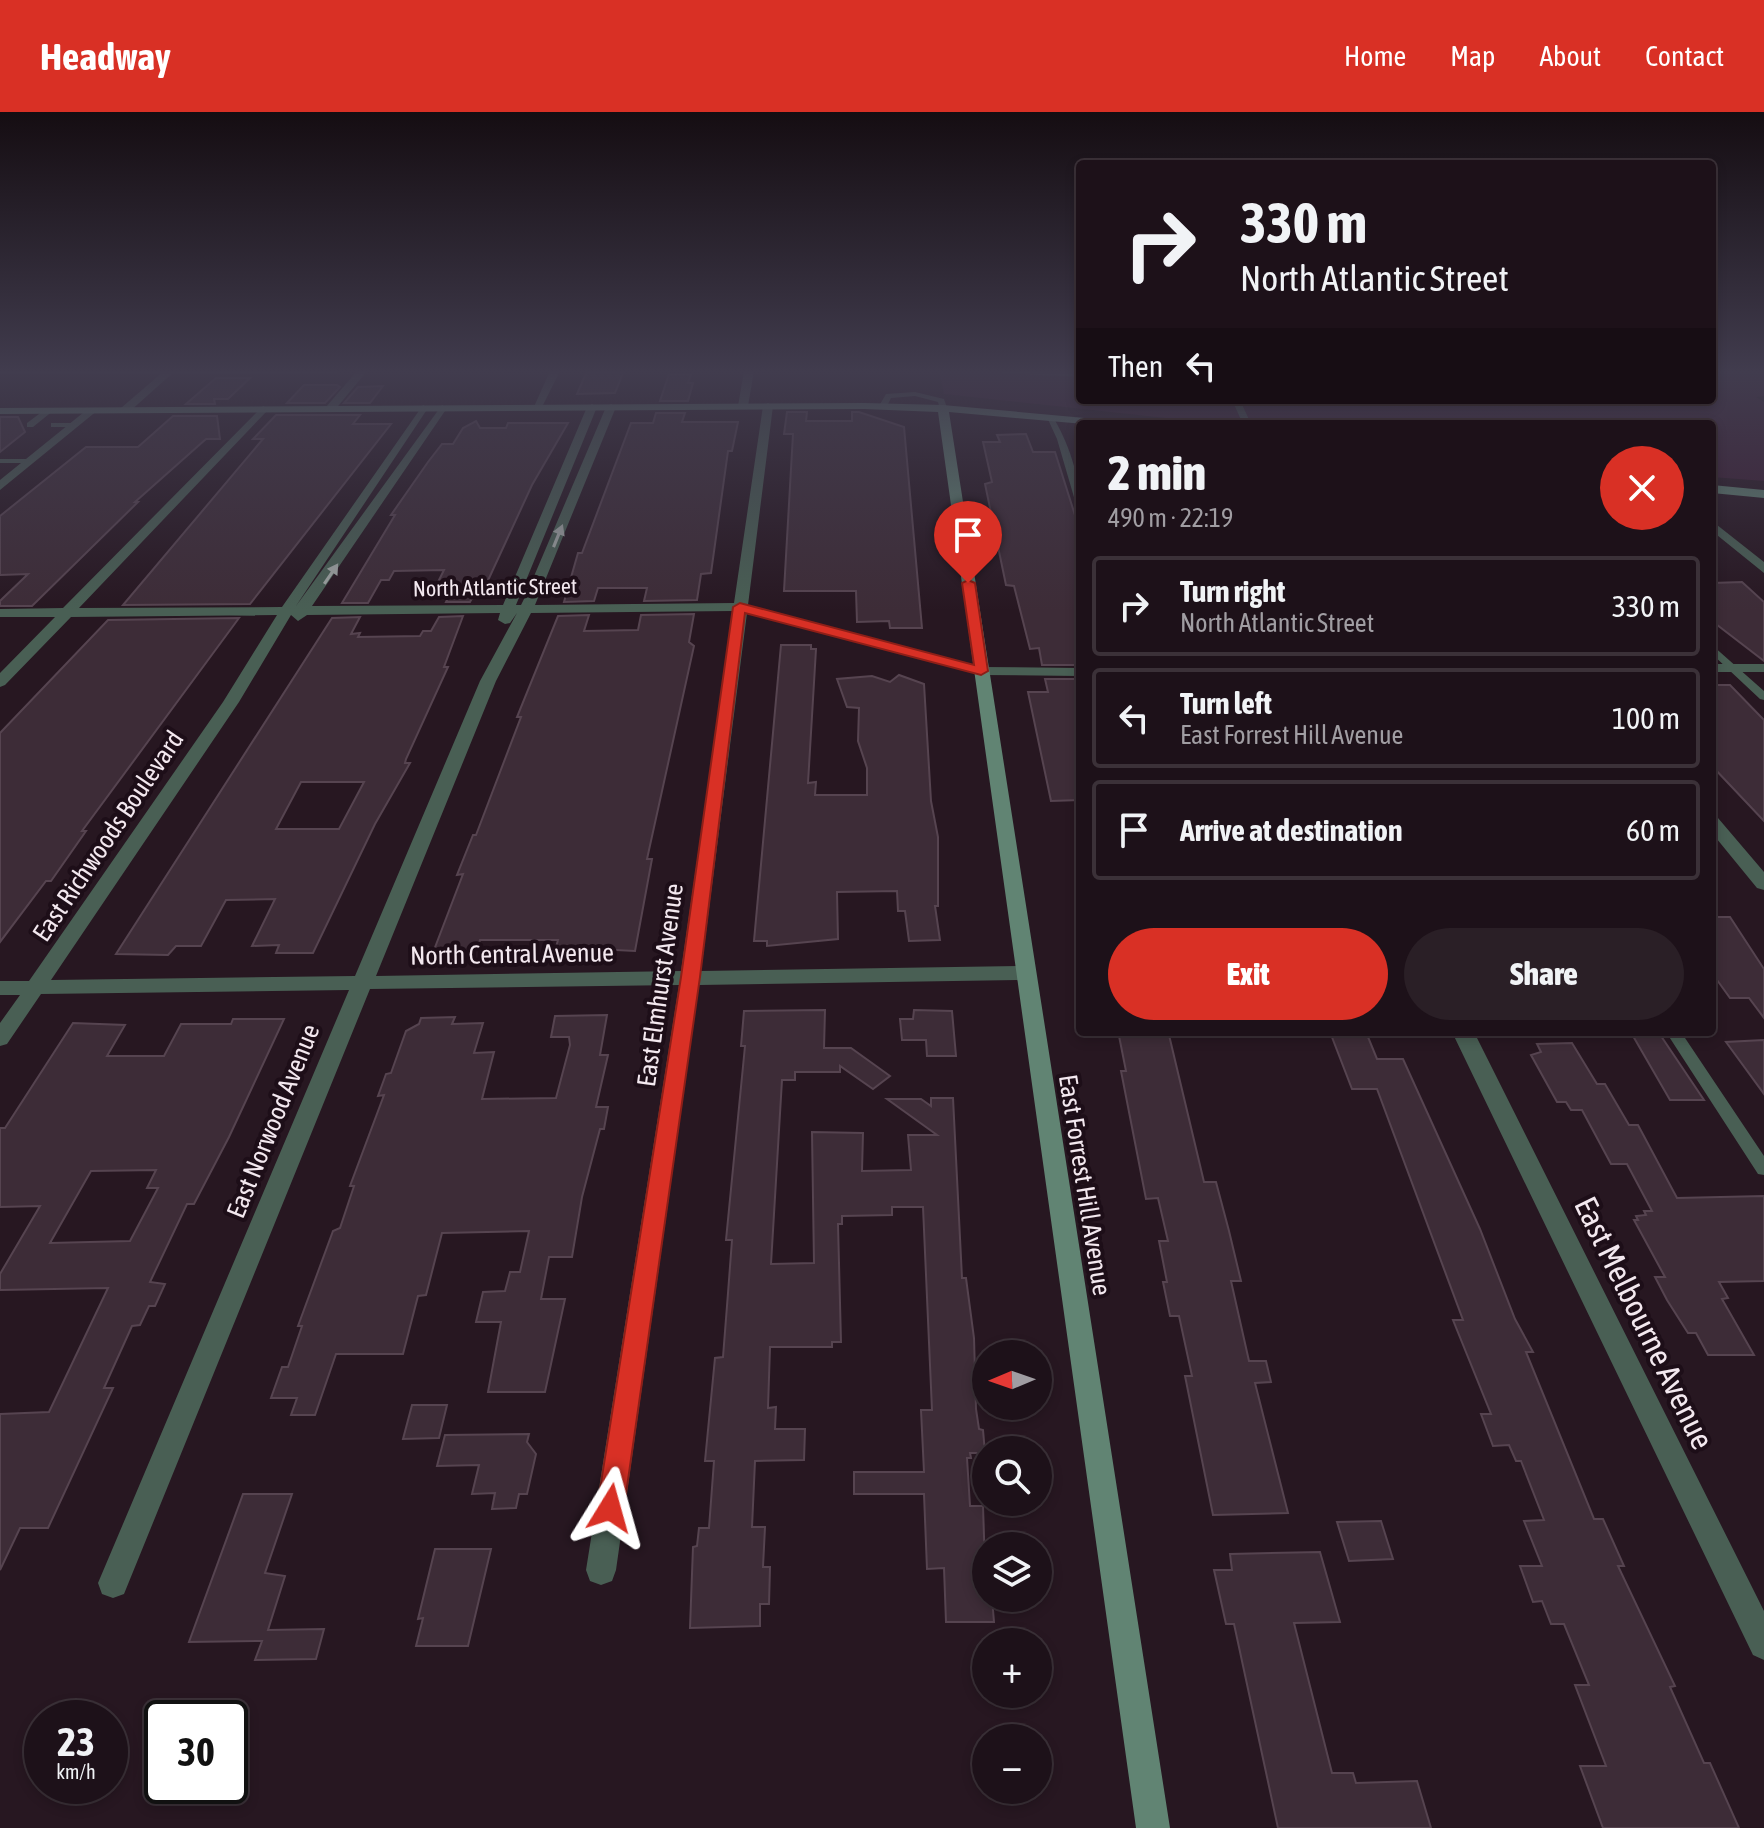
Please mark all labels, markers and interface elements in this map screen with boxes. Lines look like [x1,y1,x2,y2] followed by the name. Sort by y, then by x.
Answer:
[40,35,171,78] text: Headway
[1344,40,1406,72] text: Home
[1450,40,1495,72] text: Map
[1539,40,1601,72] text: About
[1645,40,1724,72] text: Contact
[1240,191,1367,255] text: 330 m
[1108,192,1212,296] icon: right
[1240,257,1509,299] text: North Atlantic Street
[1179,344,1223,388] icon: left
[1108,349,1163,383] text: Then
[1108,445,1206,500] text: 2 min
[1600,446,1684,530] button: close
[934,501,1002,583] pin
[1108,503,1233,533] text: 490 m · 22:19
[946,513,990,557] icon: arrive
[552,523,565,547] one-way arrow
[323,563,337,585] one-way arrow
[413,573,577,601] street label: North Atlantic Street
[1180,574,1286,608] text: Turn right
[1112,584,1156,628] icon: right
[1612,589,1680,623] text: 330 m
[1180,608,1374,638] text: North Atlantic Street
[1180,686,1272,720] text: Turn left
[1112,696,1156,740] icon: left
[1612,701,1680,735] text: 100 m
[1180,720,1403,750] text: East Forrest Hill Avenue
[26,725,190,947] street label: East Richwoods Boulevard
[1112,808,1156,852] icon: arrive
[1180,813,1402,847] text: Arrive at destination
[1626,813,1680,847] text: 60 m
[631,881,689,1089] street label: East Elmhurst Avenue
[1108,928,1388,1020] button: Exit
[1404,928,1684,1020] button: Share
[410,937,614,971] street label: North Central Avenue
[220,1020,326,1222] street label: East Norwood Avenue
[1053,1072,1117,1298] street label: East Forrest Hill Avenue
[1567,1191,1722,1455] street label: East Melbourne Avenue
[972,1340,1052,1420] north arrow
[972,1340,1052,1804] map controls
[972,1436,1052,1516] button: search
[568,1466,652,1550] position arrow
[972,1532,1052,1612] button: layers
[972,1628,1052,1708] button: +
[144,1700,248,1804] speed limit sign: 30
[57,1719,95,1764] text: 23
[972,1724,1052,1804] button: −
[56,1760,96,1783] text: km/h

